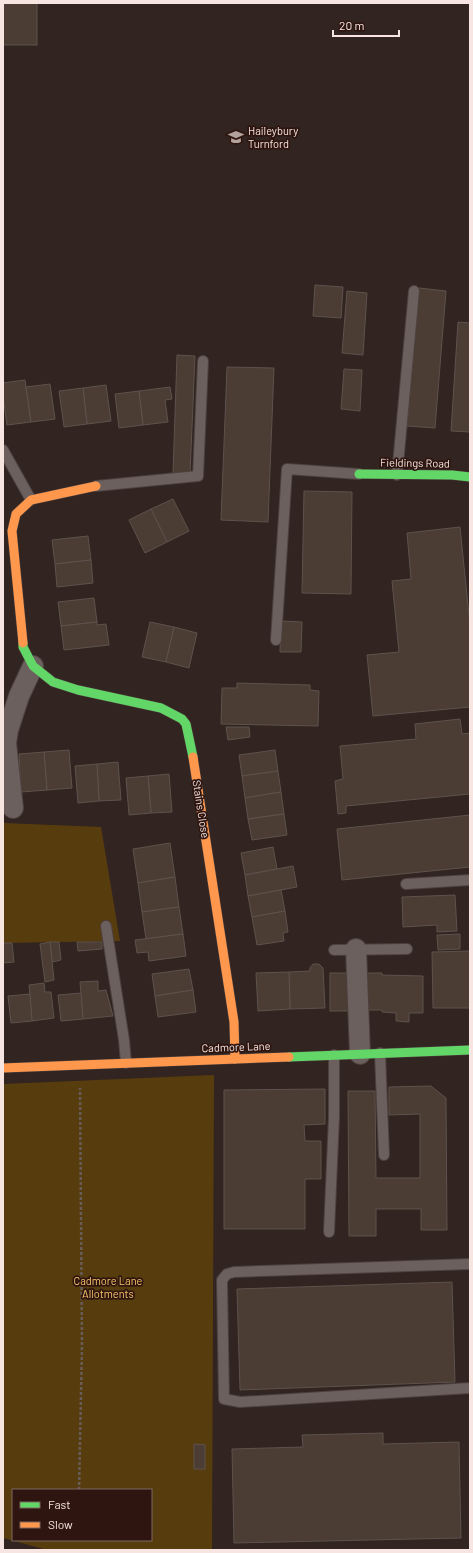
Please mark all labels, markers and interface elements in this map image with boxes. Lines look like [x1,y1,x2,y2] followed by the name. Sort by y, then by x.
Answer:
[333,12,399,38] scale bar
[339,18,365,32] text: 20 m
[248,124,298,150] place label: Haileybury Turnford
[227,128,245,146] school or university icon: Haileybury Turnford
[380,455,450,470] street label: Fieldings Road
[190,779,213,839] street label: Stains Close
[201,1039,271,1054] street label: Cadmore Lane
[74,1274,143,1300] park label: Cadmore Lane Allotments
[12,1489,152,1541] legend
[48,1497,71,1511] text: Fast
[48,1517,73,1531] text: Slow

